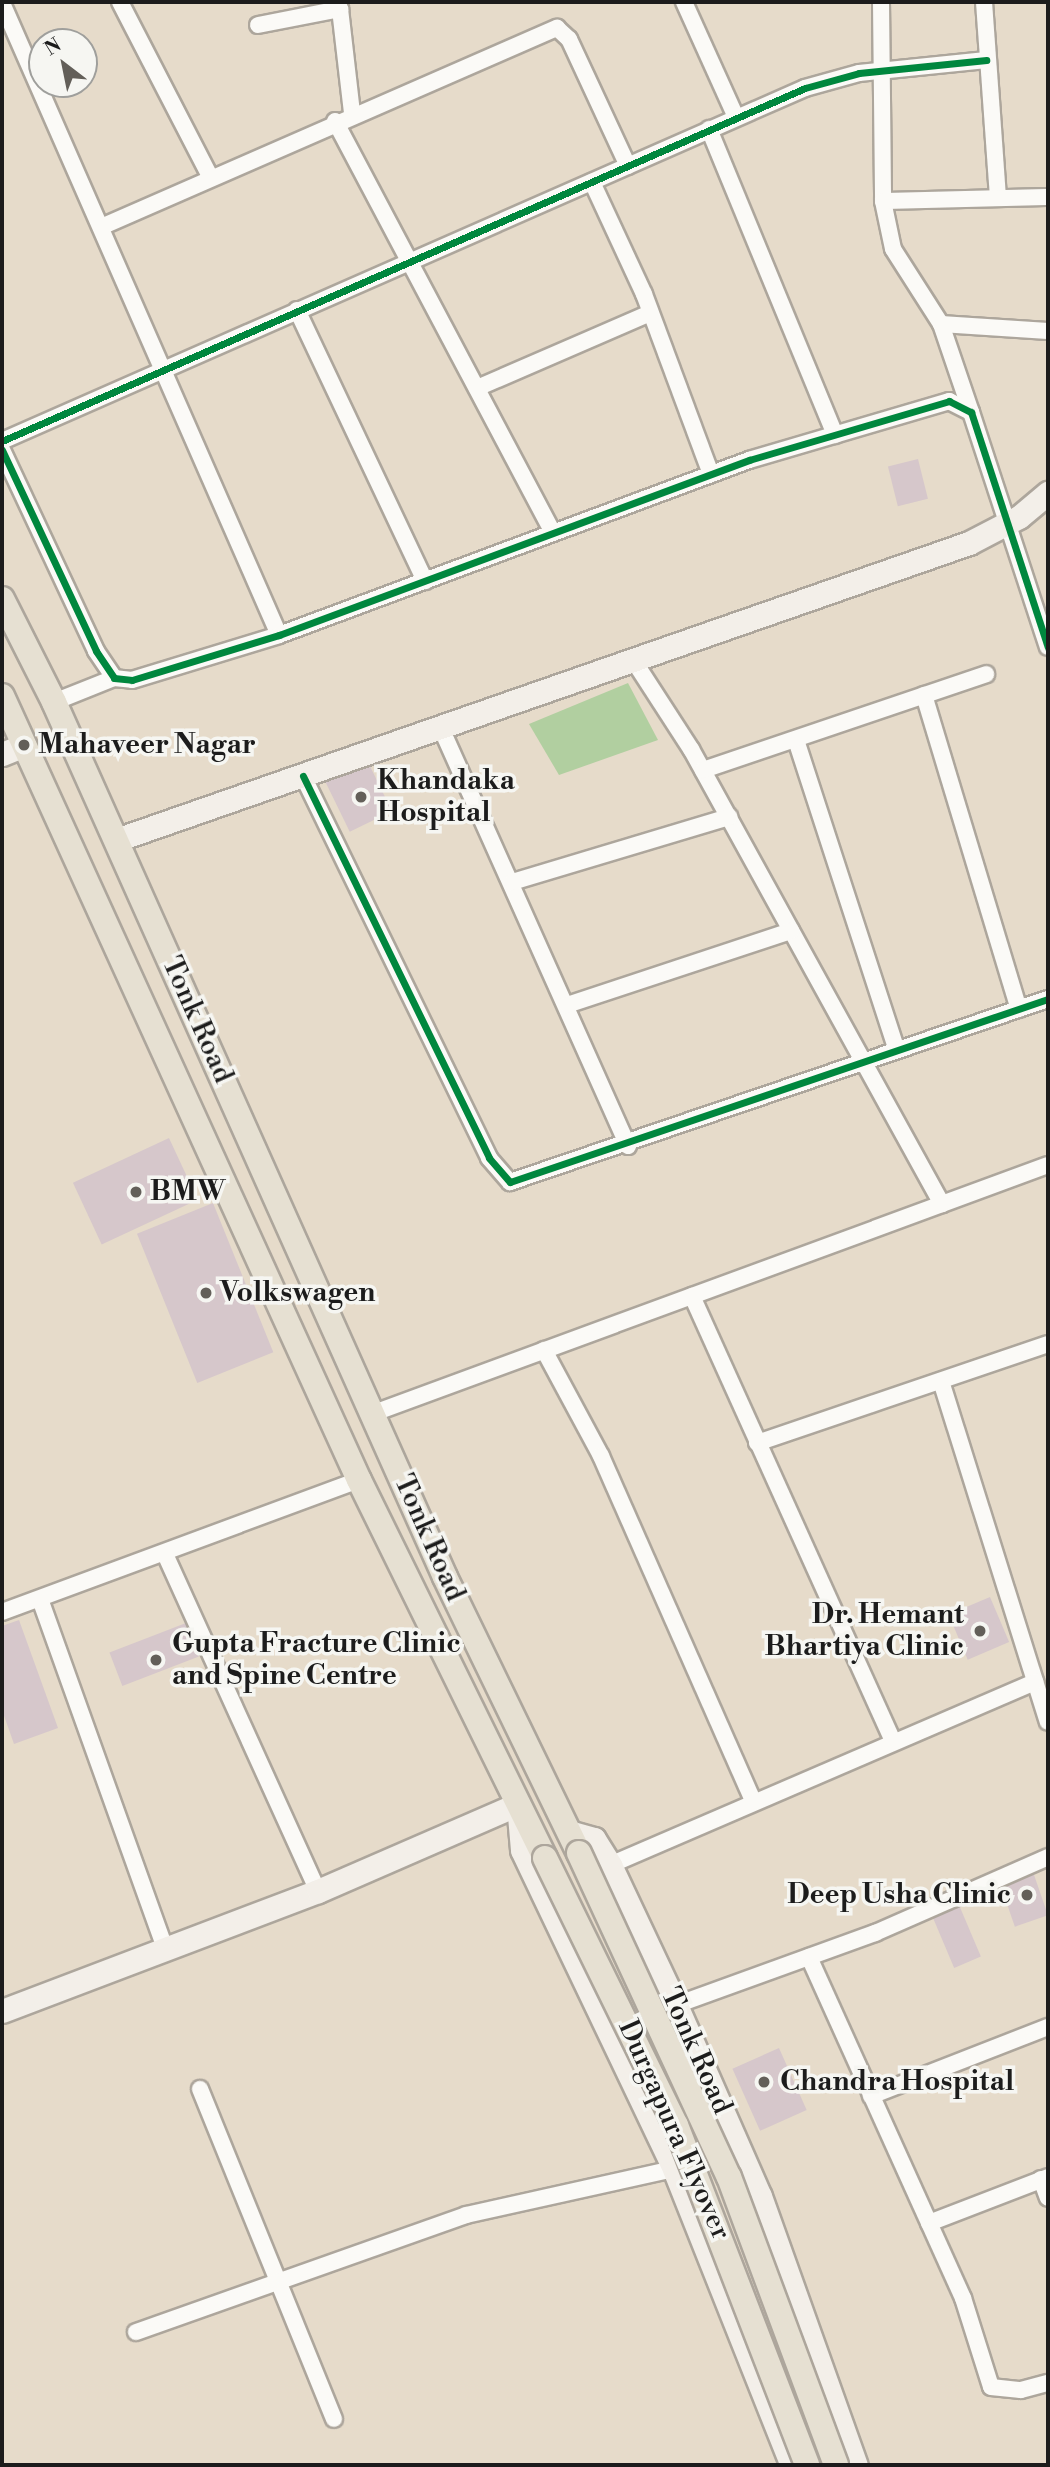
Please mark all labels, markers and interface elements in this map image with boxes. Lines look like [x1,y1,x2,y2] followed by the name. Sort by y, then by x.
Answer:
[28,28,98,98] north arrow
[40,33,66,61] text: N
[38,728,256,762] place label: Mahaveer Nagar
[16,737,32,753] marker: Mahaveer Nagar
[377,764,515,830] place label: Khandaka Hospital
[351,787,371,807] marker: Khandaka Hospital
[154,952,240,1088] street label: Tonk Road
[150,1175,226,1209] place label: BMW
[128,1184,144,1200] marker: BMW
[220,1276,375,1310] place label: Volkswagen
[198,1285,214,1301] marker: Volkswagen
[386,1470,472,1606] street label: Tonk Road
[765,1598,964,1664] place label: Dr. Hemant Bhartiya Clinic
[970,1621,990,1641] marker: Dr. Hemant Bhartiya Clinic
[172,1627,461,1693] place label: Gupta Fracture Clinic and Spine Centre
[146,1650,166,1670] marker: Gupta Fracture Clinic and Spine Centre
[787,1878,1011,1912] place label: Deep Usha Clinic
[1017,1885,1037,1905] marker: Deep Usha Clinic
[653,1983,739,2119] street label: Tonk Road
[610,2015,738,2245] street label: Durgapura Flyover
[780,2065,1014,2099] place label: Chandra Hospital
[754,2072,774,2092] marker: Chandra Hospital

